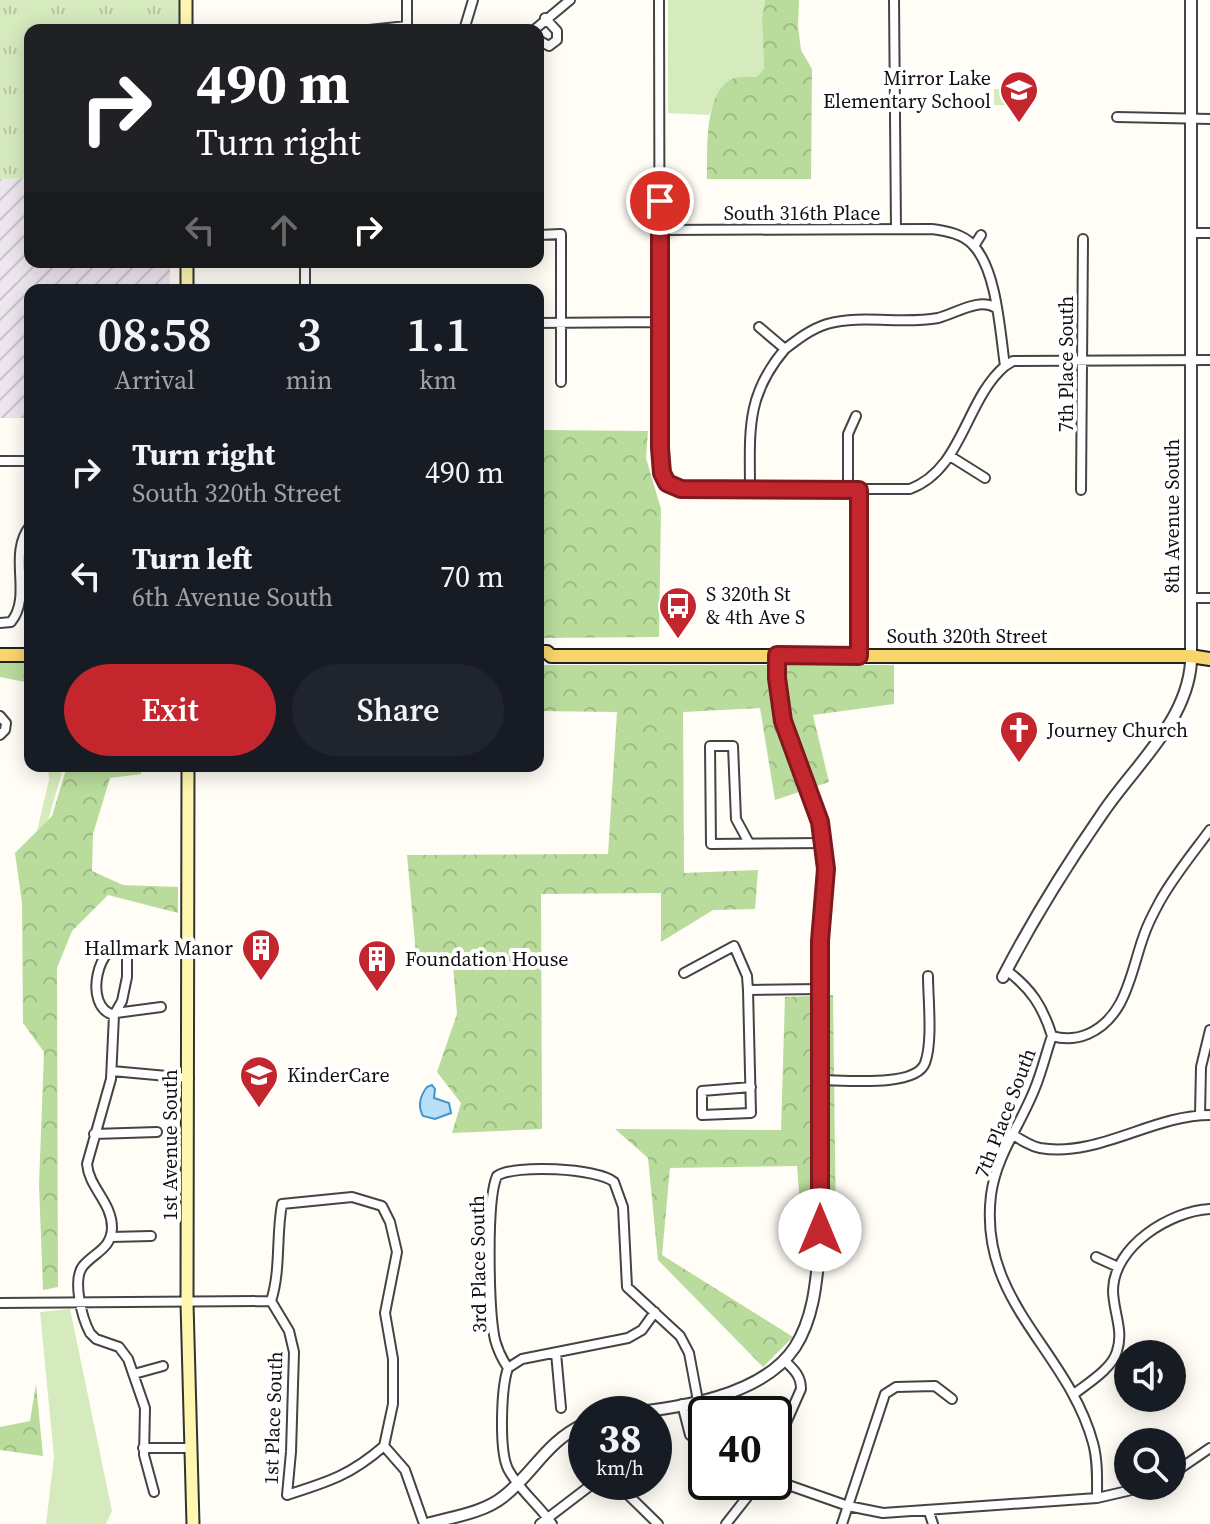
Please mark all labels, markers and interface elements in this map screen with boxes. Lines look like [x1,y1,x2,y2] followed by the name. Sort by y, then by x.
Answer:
[196,45,350,122] text: 490 m
[64,56,168,160] icon: right
[823,64,991,115] place label: Mirror Lake Elementary School
[998,69,1040,124] school or university icon: Mirror Lake Elementary School
[196,118,361,167] text: Turn right
[626,167,694,235] pin
[638,179,682,223] icon: arrive
[724,199,880,227] street label: South 316th Place
[178,208,222,252] icon: left
[262,208,306,252] icon: ahead
[346,208,390,252] icon: right
[1052,296,1080,432] street label: 7th Place South
[98,301,212,367] text: 08:58
[296,301,321,367] text: 3
[406,301,470,367] text: 1.1
[115,362,195,398] text: Arrival
[285,362,332,398] text: min
[419,362,457,398] text: km
[132,434,275,475] text: Turn right
[1158,439,1186,593] street label: 8th Avenue South
[64,450,108,494] icon: right
[425,452,504,493] text: 490 m
[132,475,341,511] text: South 320th Street
[132,538,252,579] text: Turn left
[64,554,108,598] icon: left
[440,556,504,597] text: 70 m
[132,579,333,615] text: 6th Avenue South
[706,580,805,631] place label: S 320th St & 4th Ave S
[657,585,699,640] bus stop icon: S 320th St & 4th Ave S
[887,622,1048,650] street label: South 320th Street
[64,664,276,756] button: Exit
[292,664,504,756] button: Share
[998,709,1040,764] church icon: Journey Church
[1046,716,1188,744] place label: Journey Church
[240,927,282,982] building icon: Hallmark Manor
[84,934,234,962] place label: Hallmark Manor
[356,938,398,993] building icon: Foundation House
[405,945,569,973] place label: Foundation House
[967,1044,1043,1182] street label: 7th Place South
[238,1054,280,1109] school or university icon: KinderCare
[287,1061,390,1089] place label: KinderCare
[156,1069,184,1221] street label: 1st Avenue South
[778,1188,862,1272] position arrow
[463,1195,493,1333] street label: 3rd Place South
[1114,1340,1186,1500] map controls
[1114,1340,1186,1412] button: sound
[257,1351,289,1485] street label: 1st Place South
[688,1396,792,1500] speed limit sign: 40
[598,1411,642,1465] text: 38
[1114,1428,1186,1500] button: search
[596,1454,644,1482] text: km/h

